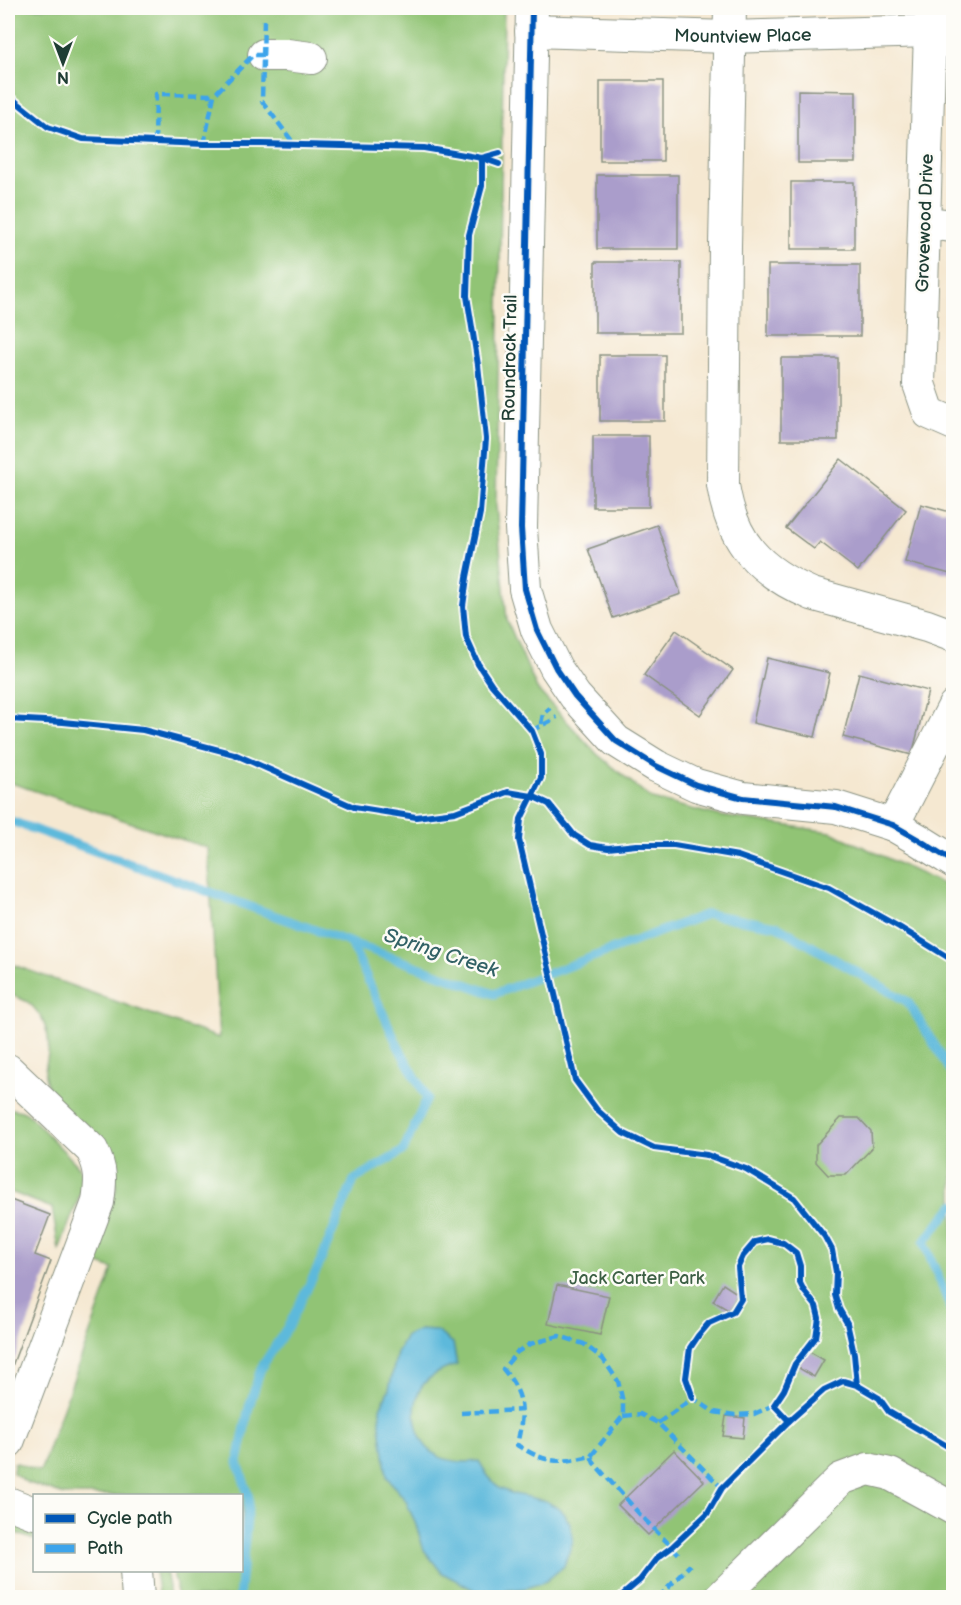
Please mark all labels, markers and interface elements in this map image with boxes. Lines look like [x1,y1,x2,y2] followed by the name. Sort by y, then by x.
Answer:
[674,24,812,48] street label: Mountview Place
[33,33,93,93] north arrow
[57,67,69,86] text: N
[912,153,938,293] street label: Grovewood Drive
[498,294,522,422] street label: Roundrock Trail
[381,923,502,983] water label: Spring Creek
[569,1268,705,1289] park label: Jack Carter Park
[33,1494,243,1572] legend
[87,1508,173,1529] text: Cycle path
[87,1538,123,1559] text: Path

